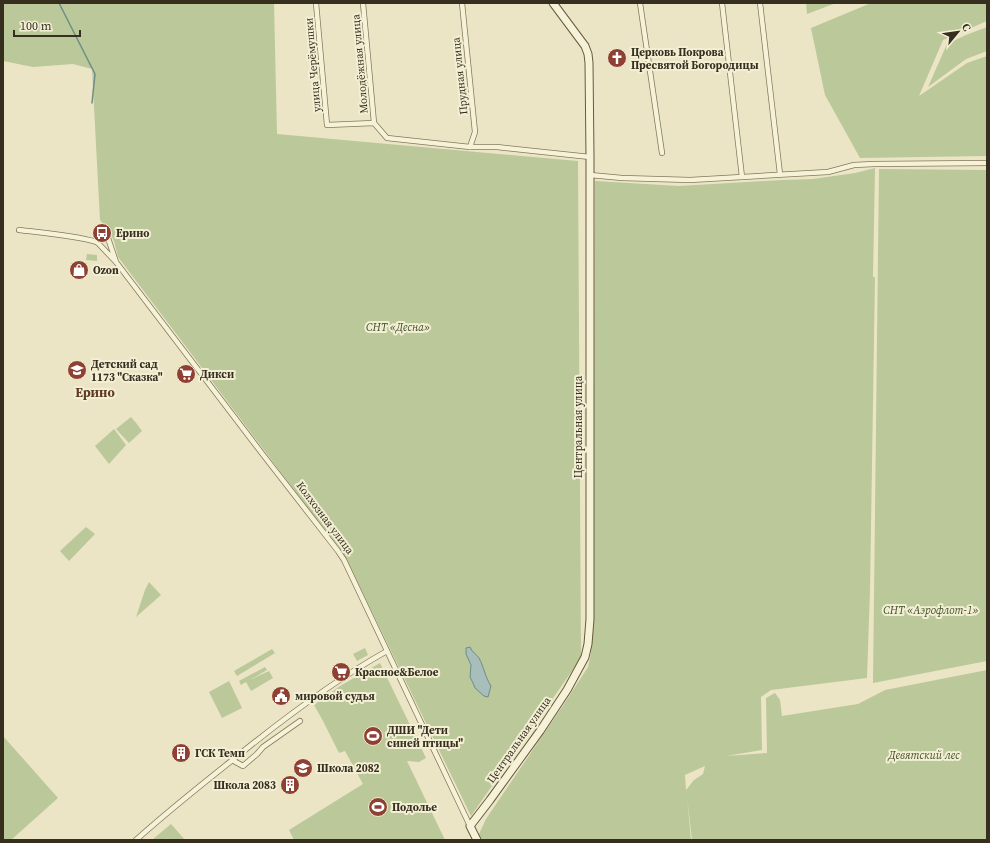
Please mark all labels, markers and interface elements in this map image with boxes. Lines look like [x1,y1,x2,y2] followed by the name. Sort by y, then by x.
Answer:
[14,12,80,38] scale bar
[938,12,978,52] north arrow
[348,13,372,114] street label: Молодёжная улица
[301,17,325,113] street label: улица Черёмушки
[20,18,52,34] text: 100 m
[958,21,975,34] text: С
[448,36,472,115] street label: Прудная улица
[631,45,759,73] place label: Церковь Покрова Пресвятой Богородицы
[606,47,628,69] church icon: Церковь Покрова Пресвятой Богородицы
[91,222,113,244] bus stop icon: Ерино
[116,226,150,241] place label: Ерино
[68,259,90,281] shop icon: Ozon
[93,263,119,278] place label: Ozon
[366,320,430,335] park label: СНТ «Десна»
[91,357,163,385] place label: Детский сад 1173 "Сказка"
[66,359,88,381] school or university icon: Детский сад 1173 "Сказка"
[175,363,197,385] supermarket icon: Дикси
[200,367,234,382] place label: Дикси
[571,375,586,478] street label: Центральная улица
[75,384,115,401] district label: Ерино
[293,479,357,558] street label: Колхозная улица
[883,603,979,618] park label: СНТ «Аэрофлот-1»
[330,661,352,683] supermarket icon: Красное&Белое
[355,665,439,680] place label: Красное&Белое
[270,685,292,707] public building icon: мировой судья
[295,689,375,704] place label: мировой судья
[483,693,555,786] street label: Центральная улица
[387,723,463,751] place label: ДШИ "Дети синей птицы"
[362,725,384,747] sports icon: ДШИ "Дети синей птицы"
[170,742,192,764] building icon: ГСК Темп
[195,746,245,761] place label: ГСК Темп
[887,748,960,763] park label: Девятский лес
[292,757,314,779] school or university icon: Школа 2082
[317,761,380,776] place label: Школа 2082
[279,774,301,796] building icon: Школа 2083
[213,778,276,793] place label: Школа 2083
[367,796,389,818] sports icon: Подолье
[392,800,437,815] place label: Подолье

